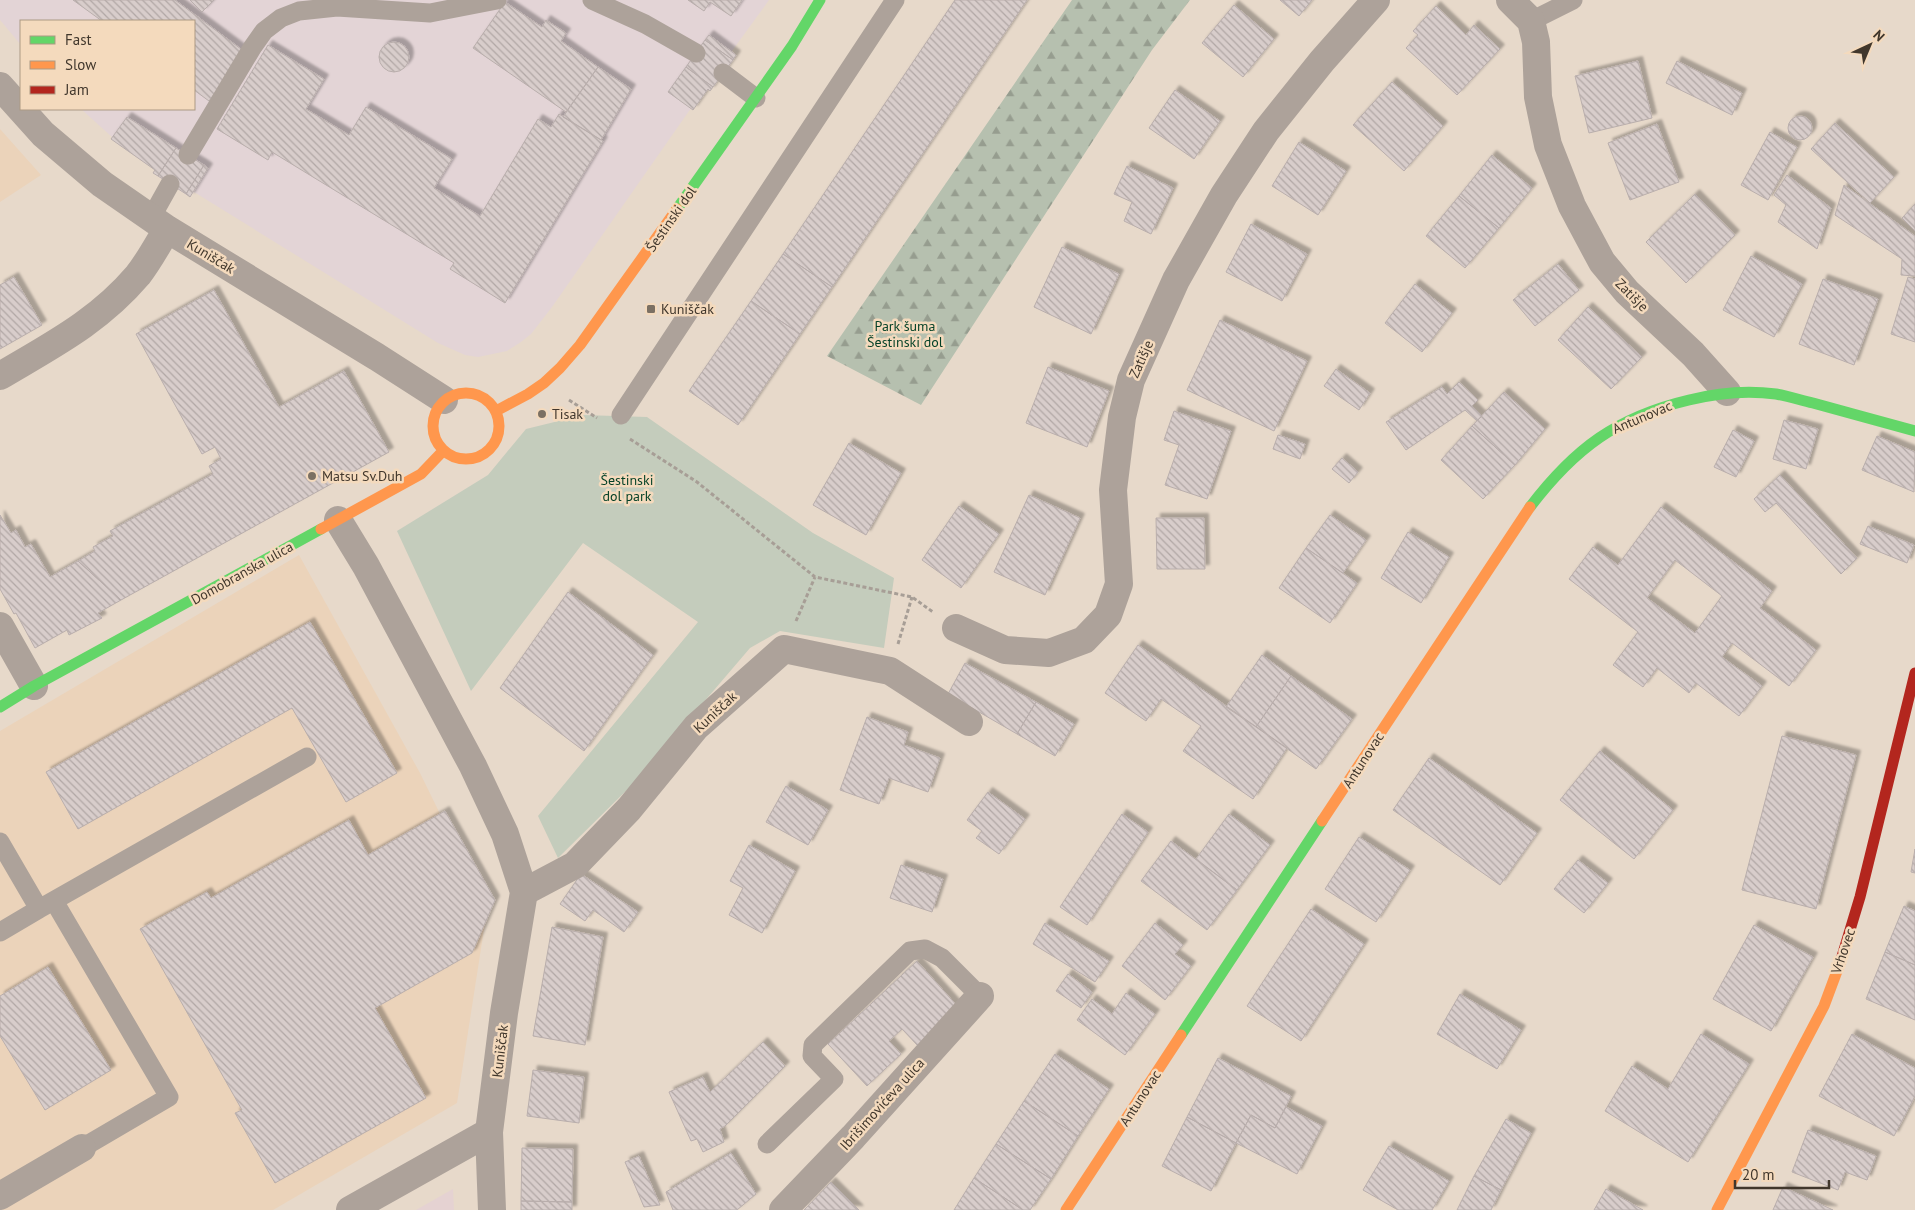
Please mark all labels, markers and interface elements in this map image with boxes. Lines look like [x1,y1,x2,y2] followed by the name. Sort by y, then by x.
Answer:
[20,20,195,110] legend
[1845,20,1895,70] north arrow
[1869,26,1889,45] text: N
[65,30,92,49] text: Fast
[65,55,96,74] text: Slow
[64,80,89,99] text: Jam
[642,183,700,255] street label: Šestinski dol
[184,235,239,278] street label: Kuniščak
[1612,275,1652,315] street label: Zatišje
[661,300,714,318] place label: Kuniščak
[645,303,657,315] marker: Kuniščak
[867,317,943,351] park label: Park šuma Šestinski dol
[1125,337,1157,381] street label: Zatišje
[1609,396,1675,438] street label: Antunovac
[552,405,583,423] place label: Tisak
[536,408,548,420] marker: Tisak
[322,467,402,485] place label: Matsu Sv.Duh
[306,470,318,482] marker: Matsu Sv.Duh
[601,471,653,505] park label: Šestinski dol park
[188,537,296,609] street label: Domobranska ulica
[689,687,741,737] street label: Kuniščak
[1338,729,1388,791] street label: Antunovac
[1827,926,1859,977] street label: Vrhovec
[488,1023,512,1078] street label: Kuniščak
[836,1054,928,1154] street label: Ibrišimovićeva ulica
[1115,1067,1165,1129] street label: Antunovac
[1735,1158,1829,1190] scale bar
[1742,1165,1775,1184] text: 20 m

